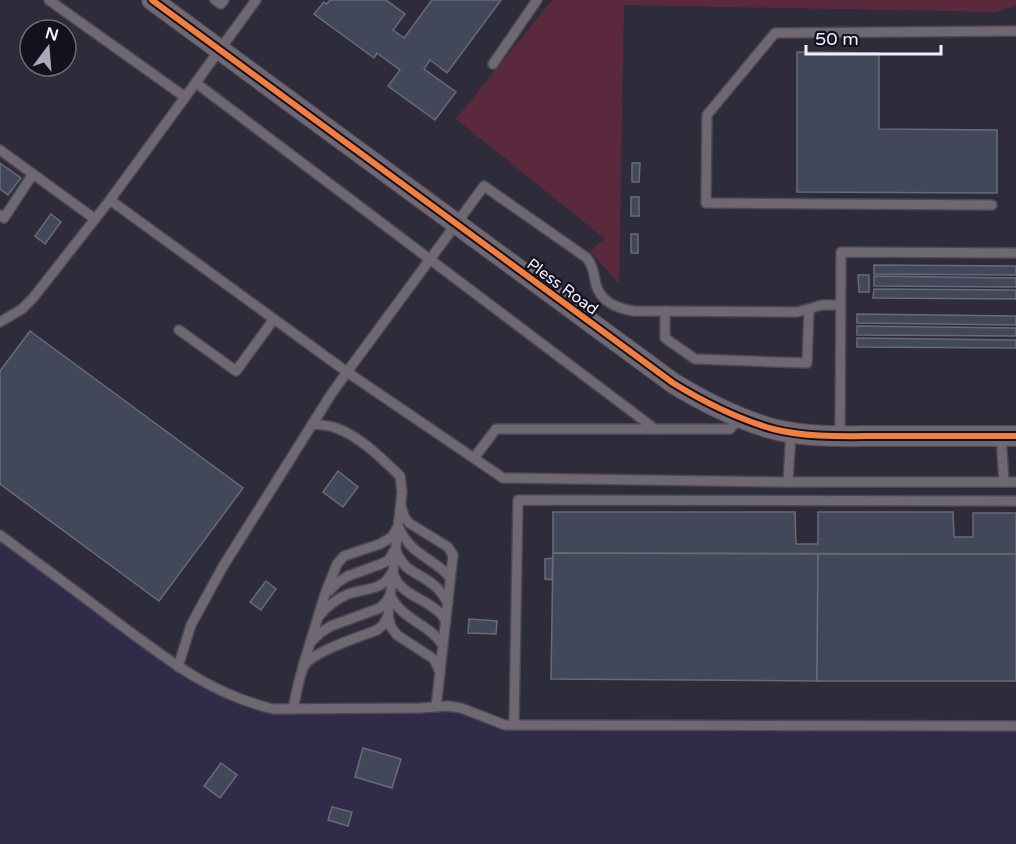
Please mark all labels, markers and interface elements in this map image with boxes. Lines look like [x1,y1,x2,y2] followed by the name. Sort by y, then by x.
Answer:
[18,18,78,78] north arrow
[806,18,941,56] scale bar
[43,23,61,46] text: N
[815,28,859,50] text: 50 m
[523,254,602,319] street label: Pless Road

